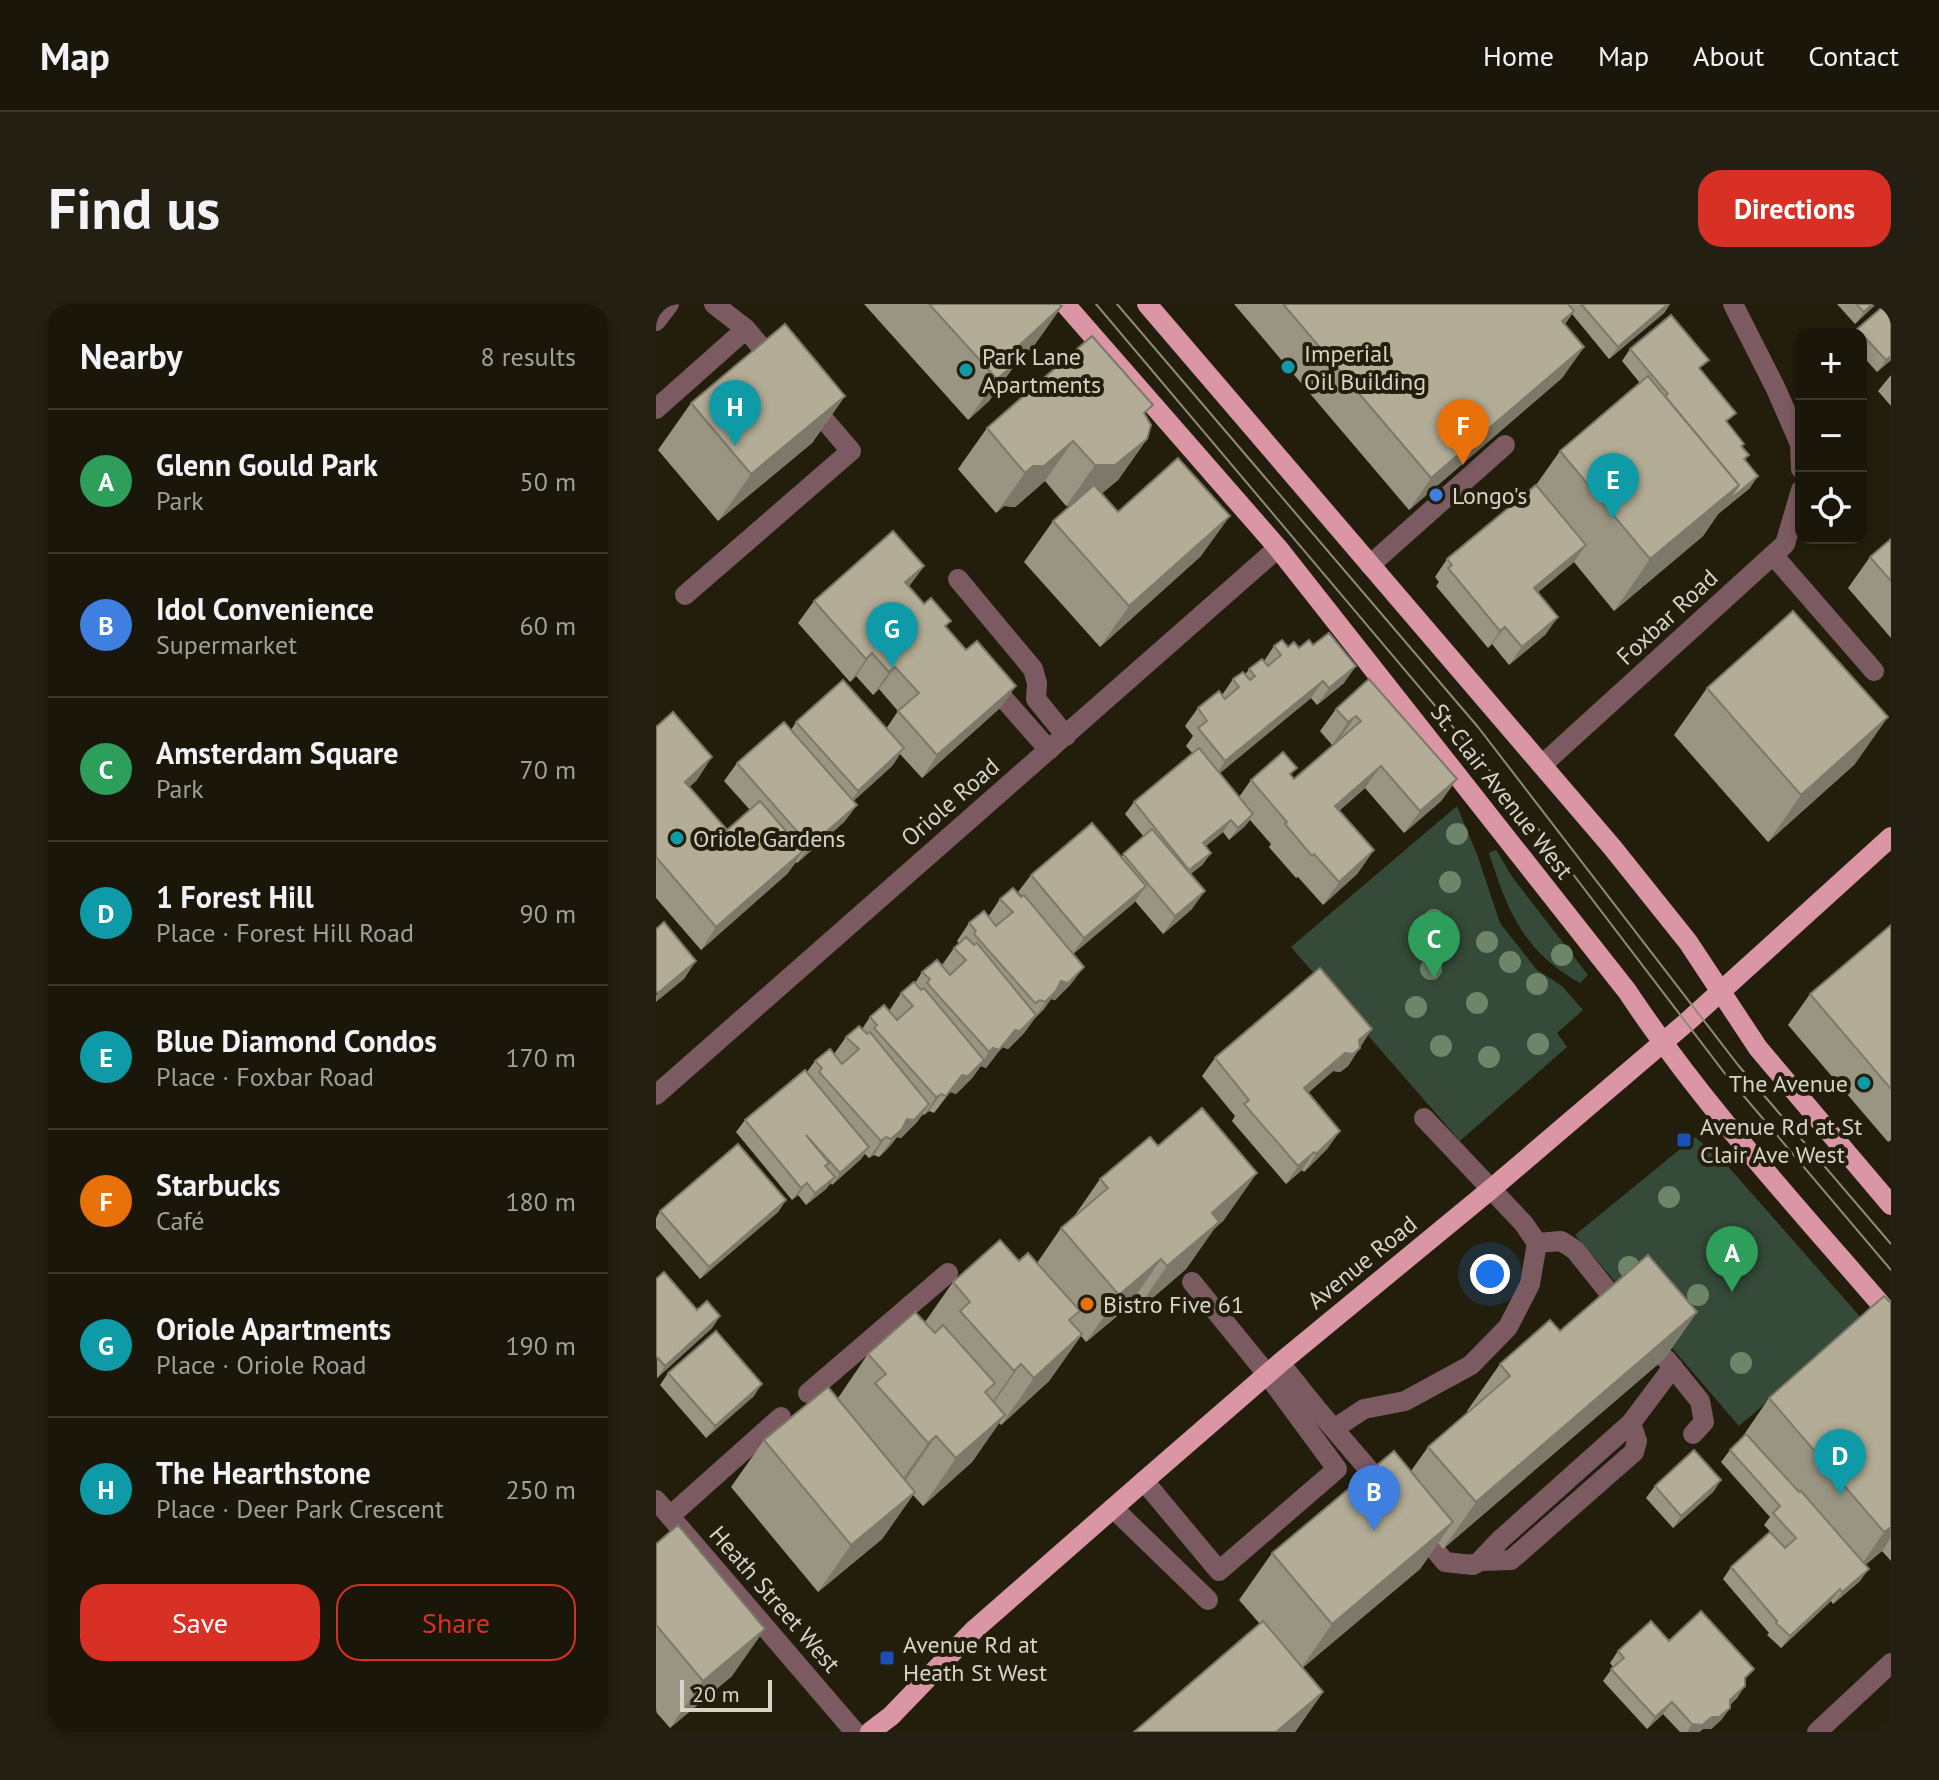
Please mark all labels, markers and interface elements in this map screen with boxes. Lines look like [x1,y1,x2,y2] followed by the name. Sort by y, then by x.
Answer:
[40,31,110,80] text: Map
[1483,37,1554,74] text: Home
[1598,37,1649,74] text: Map
[1693,37,1764,74] text: About
[1808,37,1899,74] text: Contact
[1698,170,1891,247] button: Directions
[48,172,220,244] text: Find us
[1795,328,1867,544] map controls
[1795,328,1867,400] button: +
[80,334,182,378] text: Nearby
[1304,338,1426,397] place label: Imperial Oil Building
[481,340,576,373] text: 8 results
[982,341,1101,400] place label: Park Lane Apartments
[1279,358,1297,376] marker: Imperial Oil Building
[957,361,975,379] marker: Park Lane Apartments
[709,380,761,446] pin: H
[1437,399,1489,465] pin: F
[1795,400,1867,472] button: −
[156,445,378,484] text: Glenn Gould Park
[1587,453,1639,519] pin: E
[98,465,114,498] text: A
[520,465,576,498] text: 50 m
[1795,472,1867,544] button: locate
[1452,480,1527,511] place label: Longo's
[156,484,204,517] text: Park
[1427,486,1445,504] marker: Longo's
[1610,562,1724,672] street label: Foxbar Road
[156,589,374,628] text: Idol Convenience
[866,602,918,668] pin: G
[98,609,114,642] text: B
[520,609,576,642] text: 60 m
[156,628,297,661] text: Supermarket
[1424,697,1580,885] street label: St. Clair Avenue West
[156,733,399,772] text: Amsterdam Square
[894,751,1006,853] street label: Oriole Road
[99,753,113,786] text: C
[520,753,576,786] text: 70 m
[156,772,204,805] text: Park
[693,823,846,854] place label: Oriole Gardens
[668,829,686,847] marker: Oriole Gardens
[156,877,314,916] text: 1 Forest Hill
[98,897,114,930] text: D
[520,897,576,930] text: 90 m
[1408,912,1460,978] pin: C
[156,916,414,949] text: Place · Forest Hill Road
[156,1021,437,1060] text: Blue Diamond Condos
[99,1041,113,1074] text: E
[505,1041,576,1074] text: 170 m
[156,1060,374,1093] text: Place · Foxbar Road
[1729,1068,1848,1099] place label: The Avenue
[1855,1074,1873,1092] marker: The Avenue
[1700,1111,1862,1170] place label: Avenue Rd at St Clair Ave West
[1675,1131,1693,1149] marker: Avenue Rd at St Clair Ave West
[156,1165,280,1204] text: Starbucks
[99,1185,113,1218] text: F
[505,1185,576,1218] text: 180 m
[156,1204,205,1237] text: Café
[1301,1208,1423,1316] street label: Avenue Road
[1706,1226,1758,1292] pin: A
[1470,1254,1510,1294] your location
[1103,1289,1244,1320] place label: Bistro Five 61
[1078,1295,1096,1313] marker: Bistro Five 61
[156,1309,391,1348] text: Oriole Apartments
[98,1329,114,1362] text: G
[505,1329,576,1362] text: 190 m
[156,1348,367,1381] text: Place · Oriole Road
[1814,1429,1866,1495] pin: D
[156,1453,371,1492] text: The Hearthstone
[1348,1465,1400,1531] pin: B
[98,1473,114,1506] text: H
[505,1473,576,1506] text: 250 m
[156,1492,444,1525] text: Place · Deer Park Crescent
[703,1519,847,1679] street label: Heath Street West
[80,1584,320,1661] button: Save
[336,1584,576,1661] button: Share
[903,1629,1047,1688] place label: Avenue Rd at Heath St West
[878,1649,896,1667] marker: Avenue Rd at Heath St West
[680,1676,772,1712] scale bar
[692,1680,740,1708] text: 20 m

